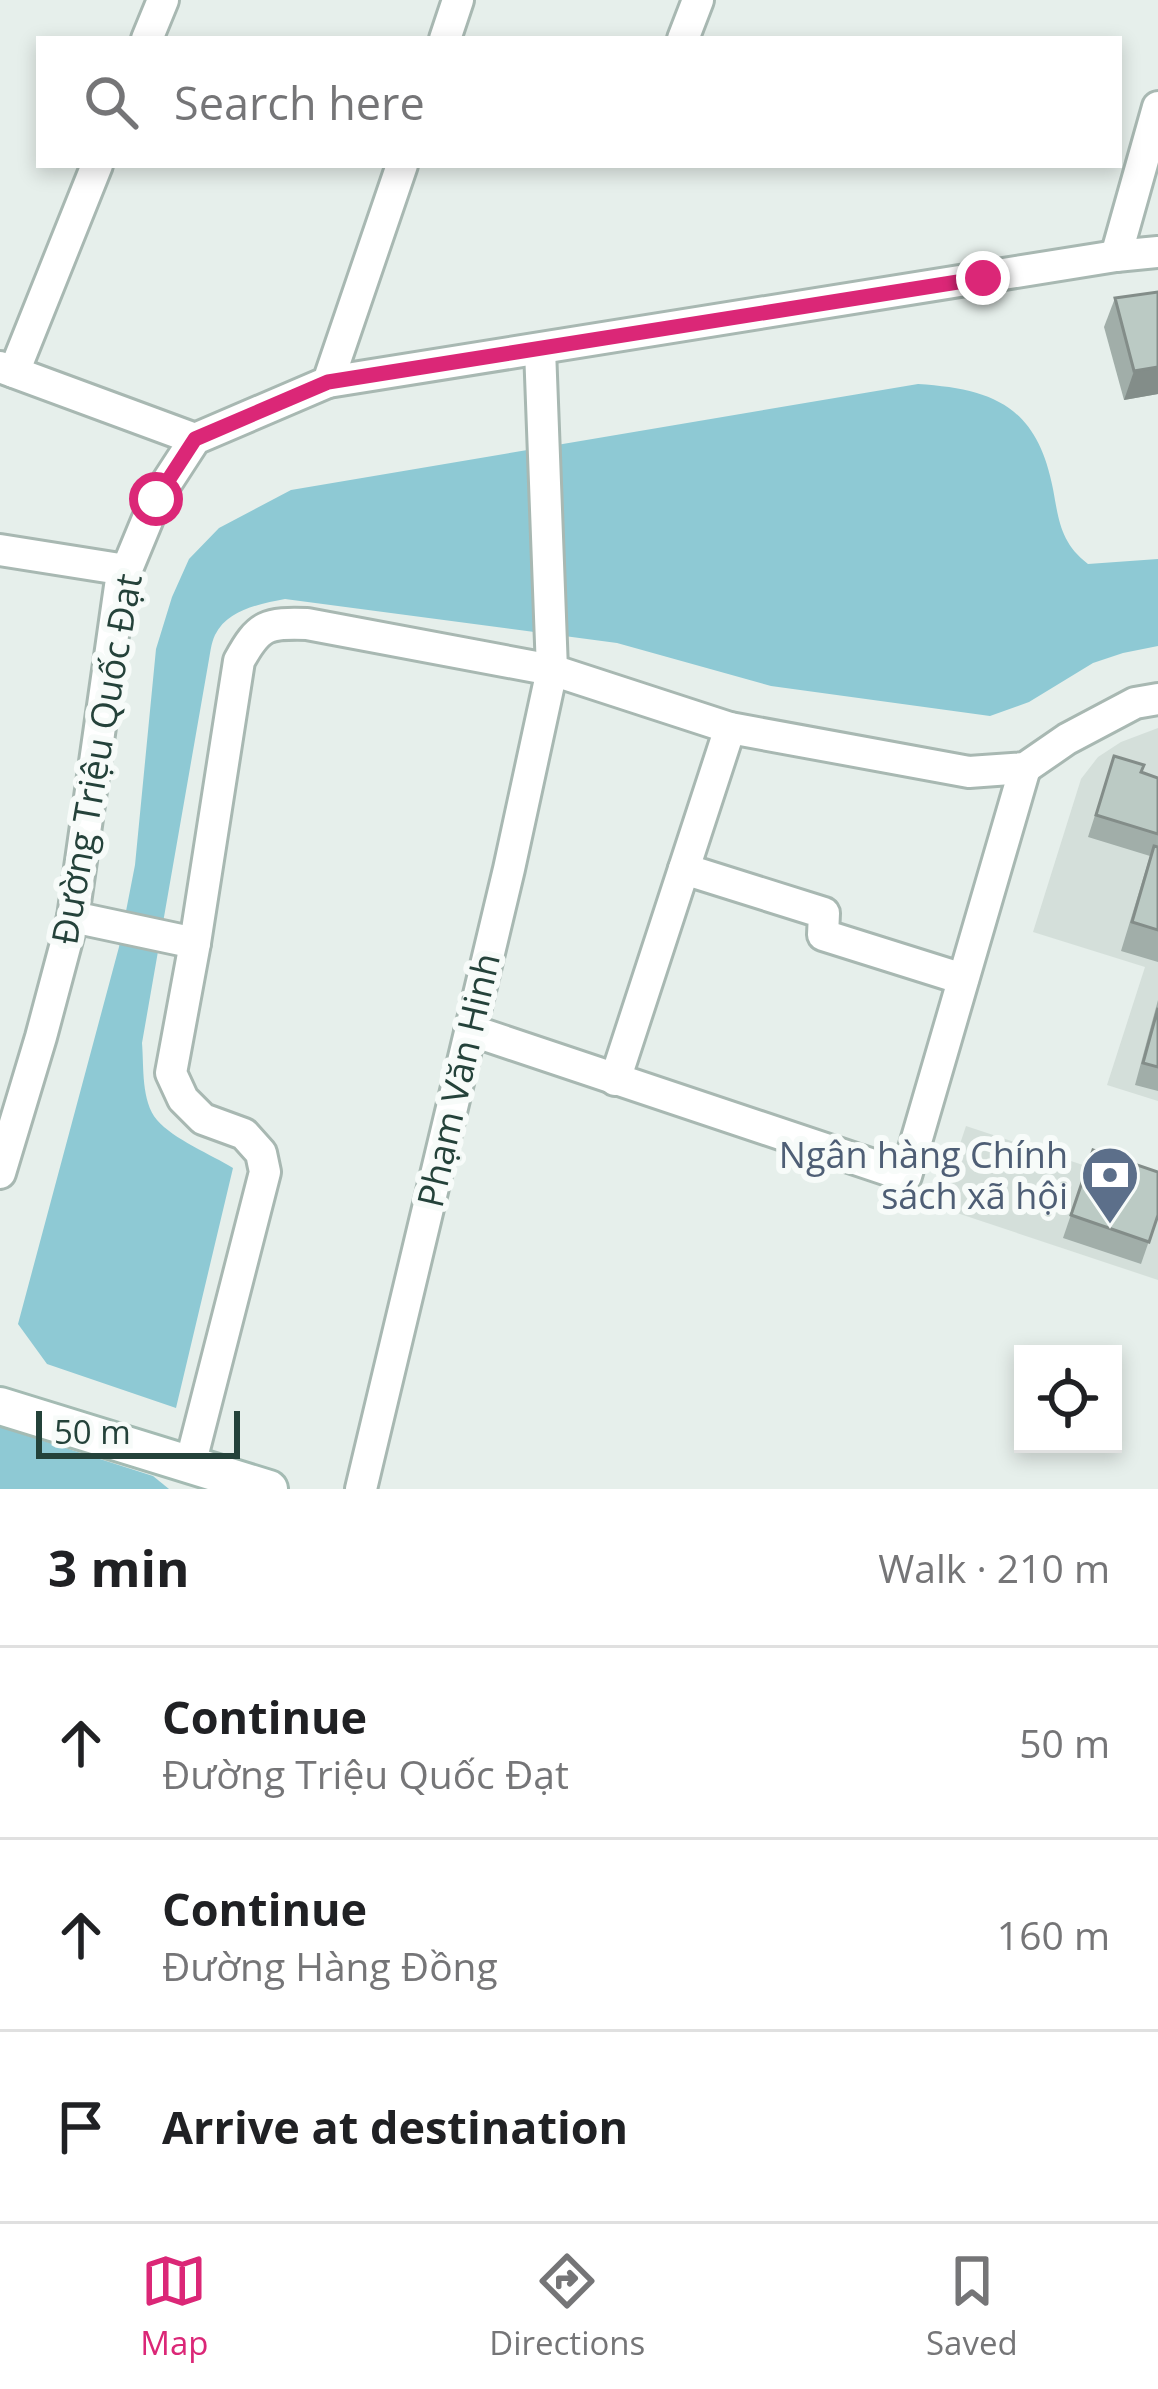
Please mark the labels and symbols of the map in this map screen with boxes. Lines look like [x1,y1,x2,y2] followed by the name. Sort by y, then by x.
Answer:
[956,251,1010,305] route end
[129,472,183,526] route start
[39,570,153,948] street label: Đường Triệu Quốc Đạt
[405,948,511,1212] street label: Phạm Văn Hinh
[779,1130,1068,1220] place label: Ngân hàng Chính sách xã hội
[1079,1144,1141,1226] bank icon: Ngân hàng Chính sách xã hội
[36,1405,240,1458] scale bar

